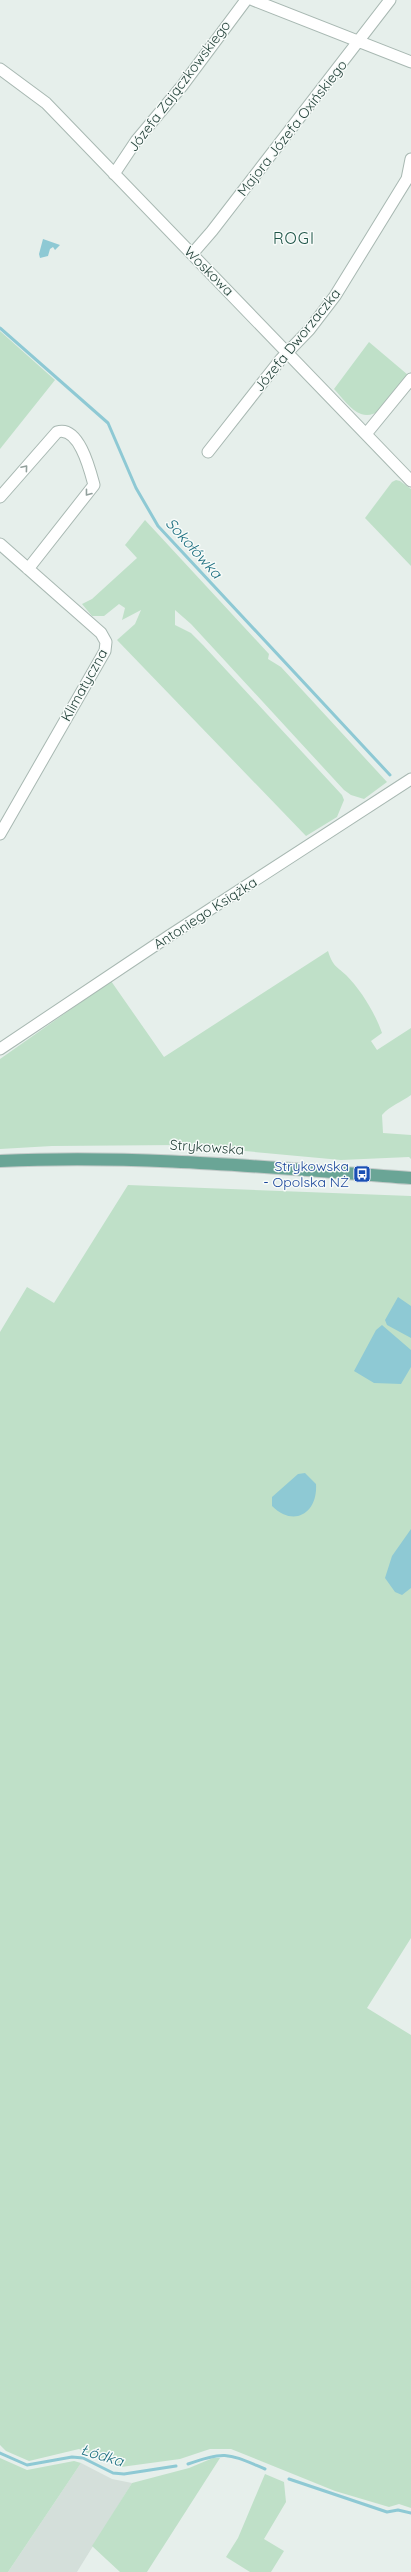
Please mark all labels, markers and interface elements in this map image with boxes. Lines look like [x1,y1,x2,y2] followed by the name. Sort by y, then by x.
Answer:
[124,17,234,155] street label: Józefa Zajączkowskiego
[233,56,351,200] street label: Majora Józefa Oxińskiego
[273,228,315,248] district label: ROGI
[180,242,238,300] street label: Woskowa
[250,285,344,395] street label: Józefa Dworzaczka
[21,465,28,472] one-way arrow
[86,489,93,496] one-way arrow
[162,514,227,583] water label: Sokołówka
[57,646,111,724] street label: Klimatyczna
[150,873,260,953] street label: Antoniego Książka
[169,1135,245,1159] street label: Strykowska
[263,1157,349,1191] place label: Strykowska - Opolska NŻ
[352,1164,372,1184] bus stop icon: Strykowska - Opolska NŻ
[78,2439,127,2471] water label: Łódka

